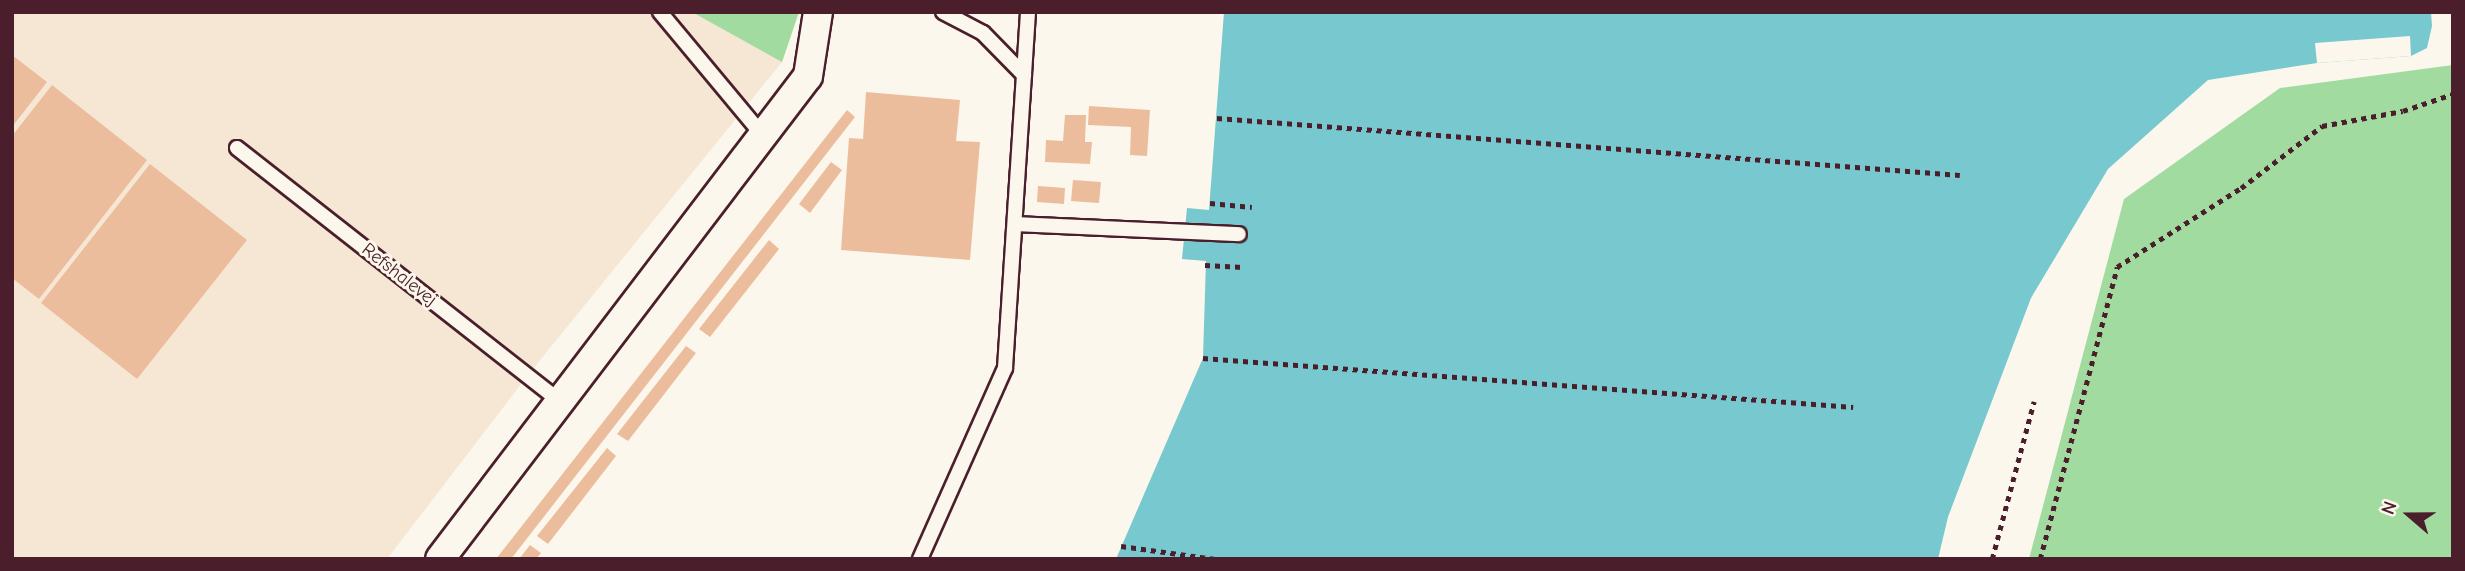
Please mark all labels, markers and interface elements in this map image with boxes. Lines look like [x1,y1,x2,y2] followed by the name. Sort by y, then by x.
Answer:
[357,239,441,311] street label: Refshalevej
[2374,480,2444,550] north arrow
[2377,498,2402,517] text: N

